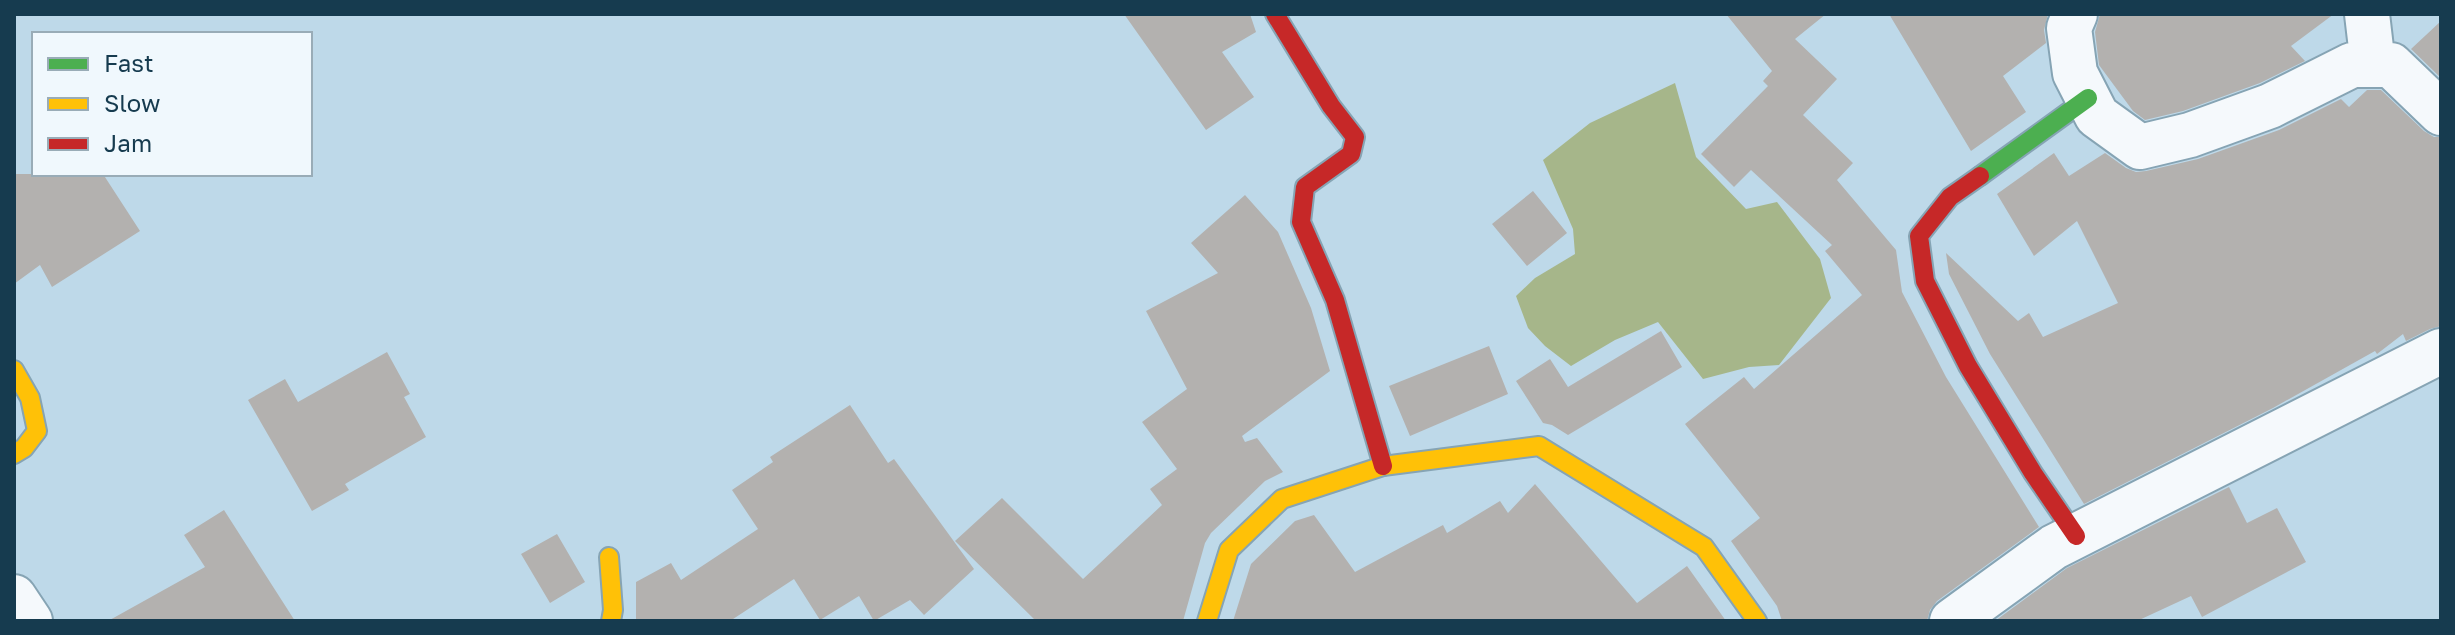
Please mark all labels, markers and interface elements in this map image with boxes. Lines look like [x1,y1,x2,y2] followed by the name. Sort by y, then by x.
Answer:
[32,32,312,176] legend
[104,48,154,77] text: Fast
[104,88,160,117] text: Slow
[104,128,152,157] text: Jam

